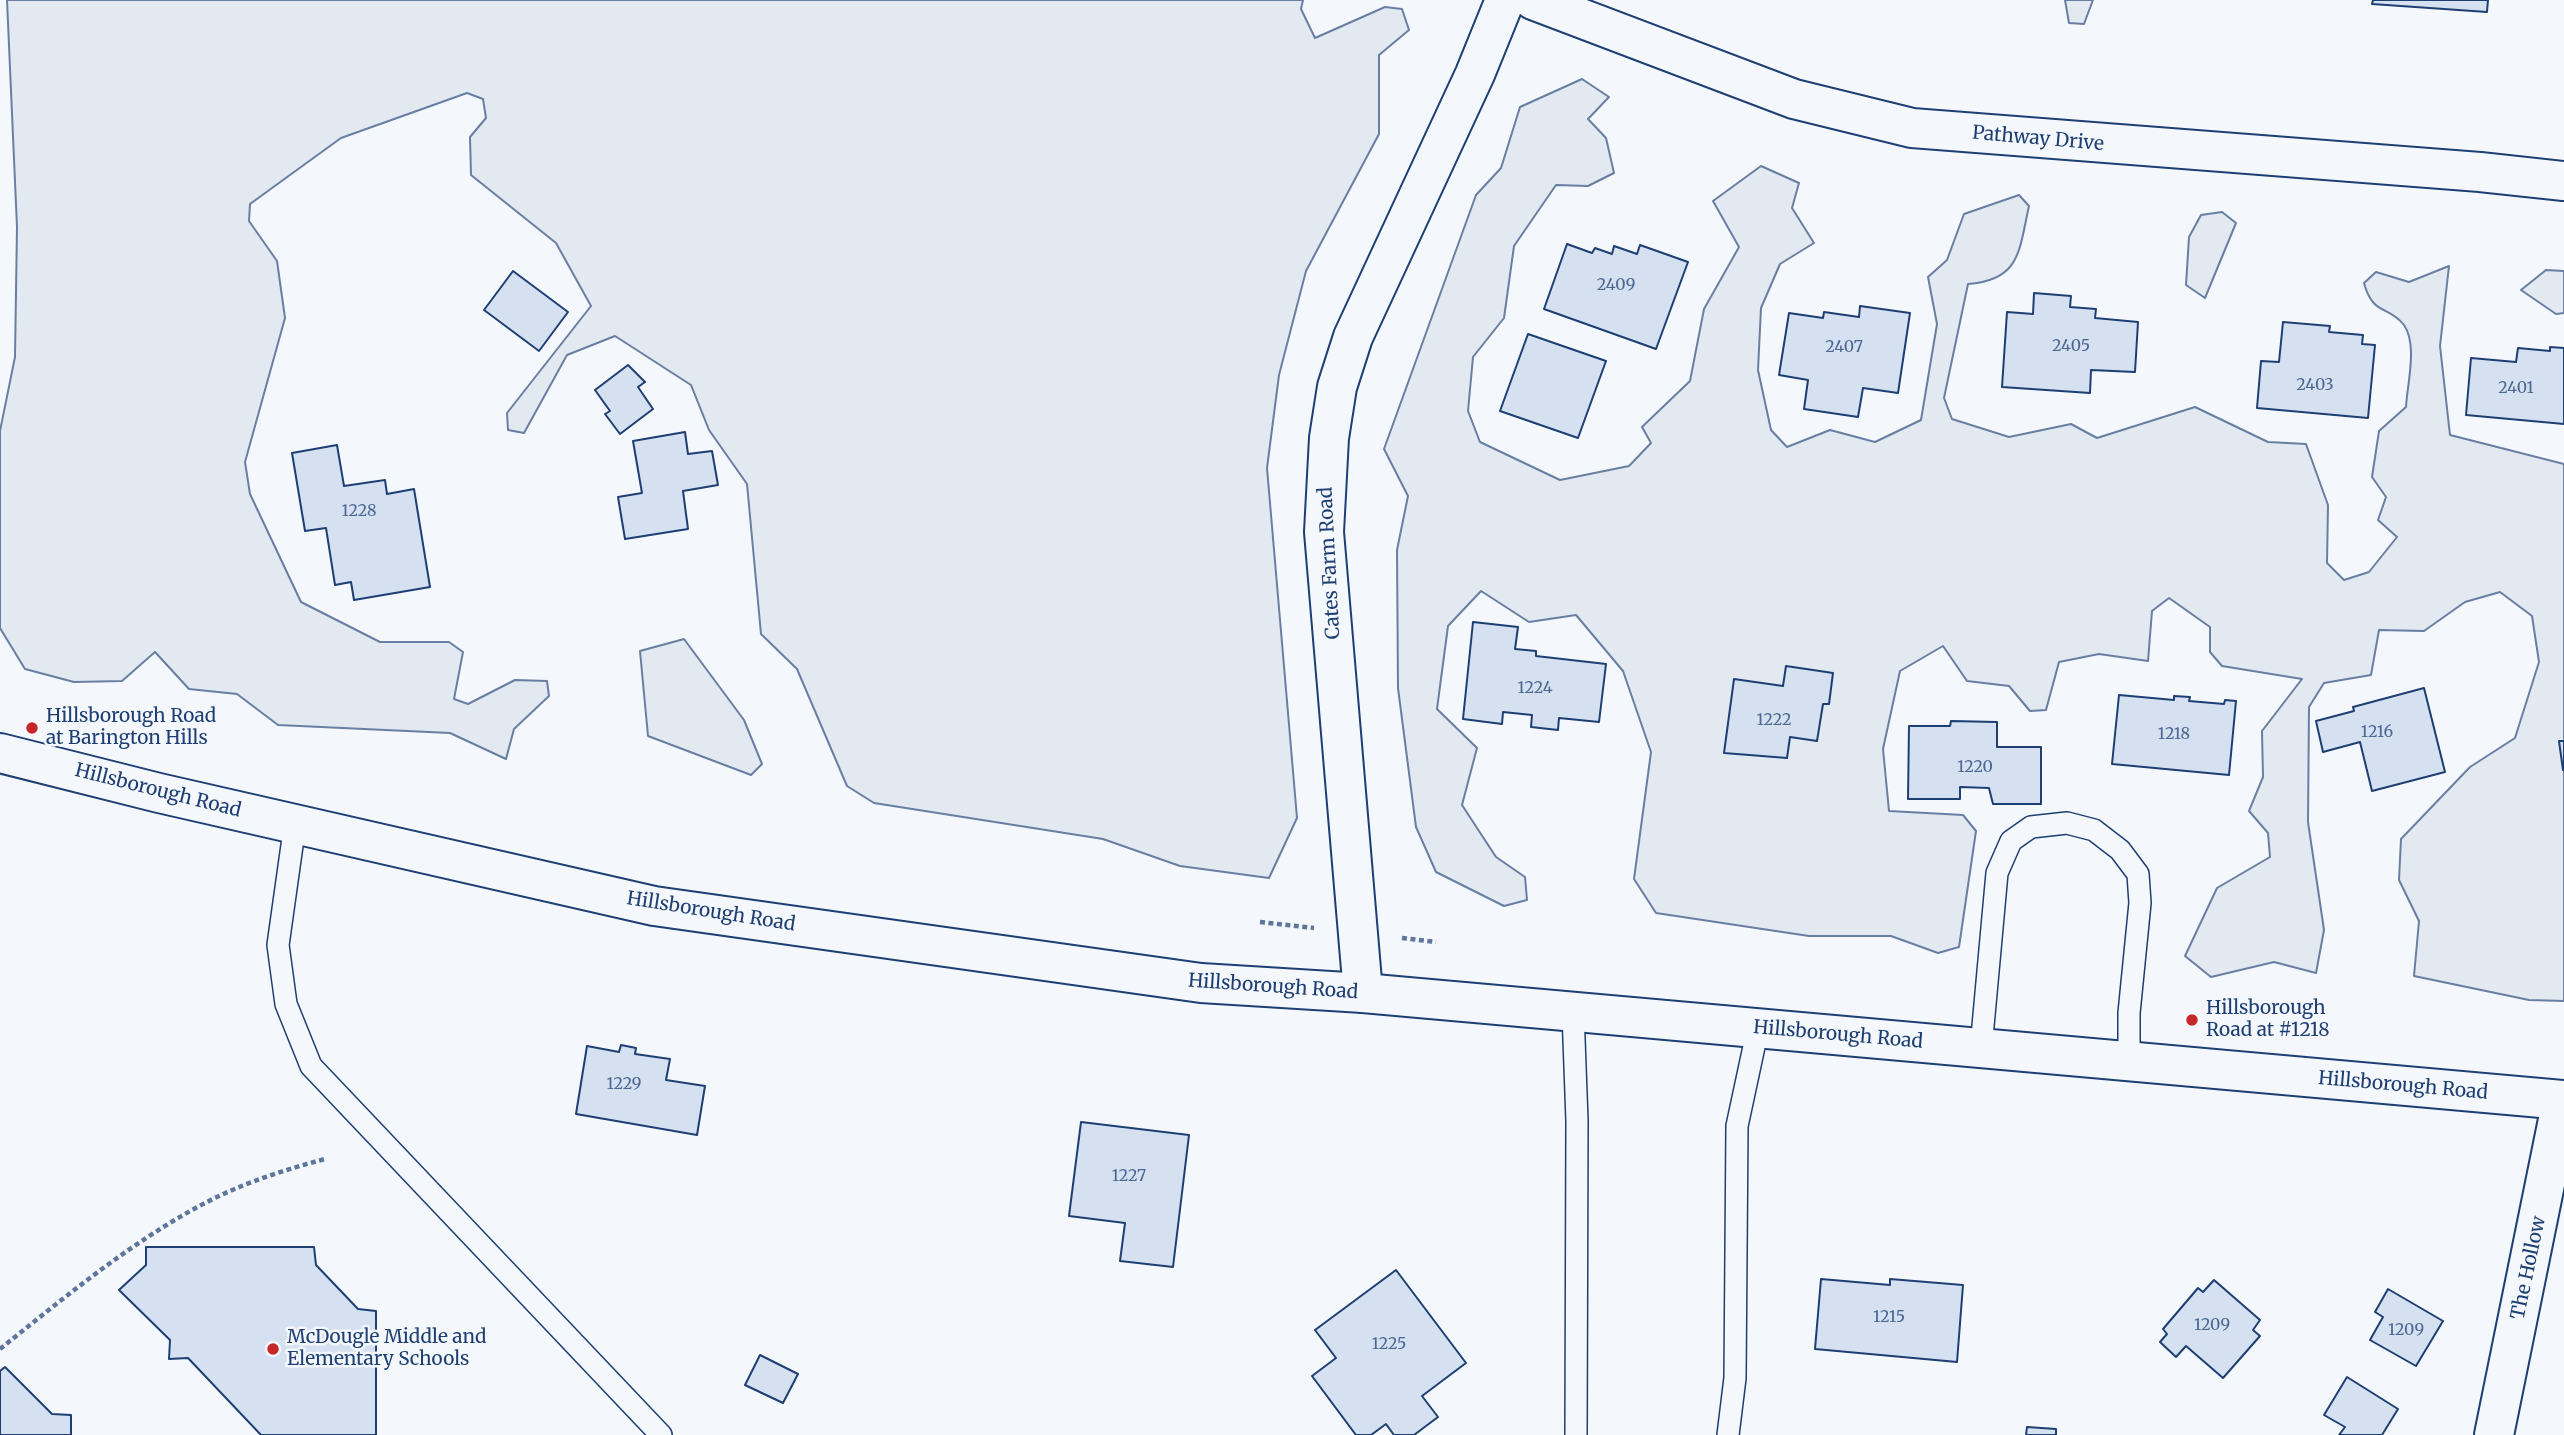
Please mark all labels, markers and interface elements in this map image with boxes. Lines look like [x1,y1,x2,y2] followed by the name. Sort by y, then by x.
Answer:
[1971,122,2105,156] street label: Pathway Drive
[1597,275,1635,295] house number: 2409
[2052,336,2090,356] house number: 2405
[1825,337,1863,357] house number: 2407
[2296,375,2334,395] house number: 2403
[2498,378,2534,398] house number: 2401
[1315,486,1345,640] street label: Cates Farm Road
[341,501,377,521] house number: 1228
[1517,678,1553,698] house number: 1224
[46,706,216,750] place label: Hillsborough Road at Barington Hills
[1757,710,1791,730] house number: 1222
[24,720,40,736] marker: Hillsborough Road at Barington Hills
[2361,722,2393,742] house number: 1216
[2158,724,2190,744] house number: 1218
[1957,757,1993,777] house number: 1220
[73,759,243,823] street label: Hillsborough Road
[625,887,797,937] street label: Hillsborough Road
[1187,970,1359,1004] street label: Hillsborough Road
[2206,998,2329,1042] place label: Hillsborough Road at #1218
[2184,1012,2200,1028] marker: Hillsborough Road at #1218
[1752,1016,1924,1054] street label: Hillsborough Road
[2317,1067,2489,1105] street label: Hillsborough Road
[606,1074,642,1094] house number: 1229
[1112,1166,1146,1186] house number: 1227
[2507,1214,2551,1322] street label: The Hollow
[1873,1307,1905,1327] house number: 1215
[2194,1315,2230,1335] house number: 1209
[2388,1320,2424,1340] house number: 1209
[287,1327,487,1371] place label: McDougle Middle and Elementary Schools
[1372,1334,1406,1354] house number: 1225
[265,1341,281,1357] marker: McDougle Middle and Elementary Schools

